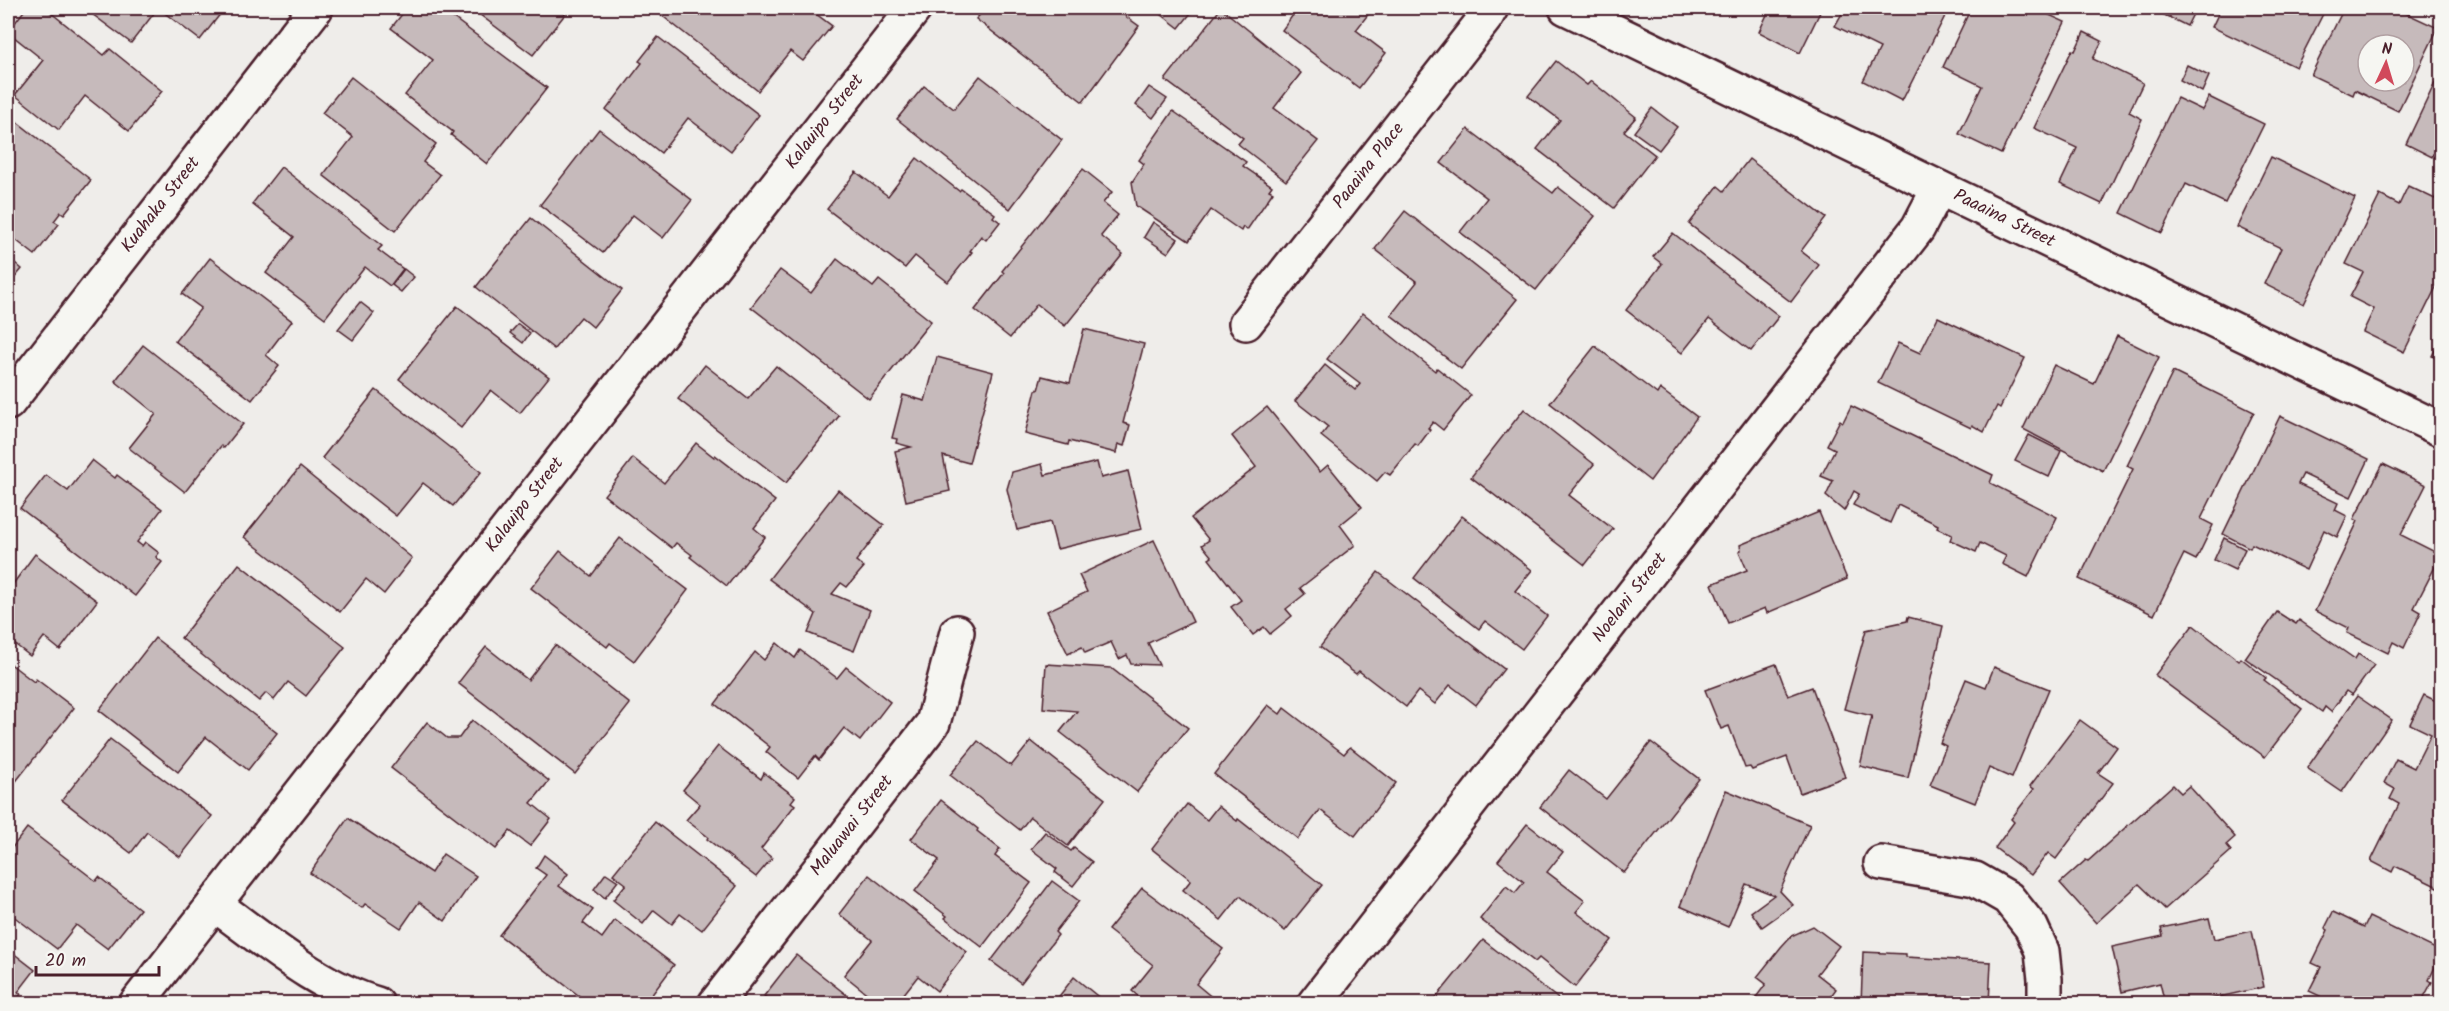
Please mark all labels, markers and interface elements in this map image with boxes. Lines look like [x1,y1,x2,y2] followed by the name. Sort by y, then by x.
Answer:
[2356,33,2416,93] north arrow
[2381,37,2393,62] text: N
[778,67,872,176] street label: Kalauipo Street
[1326,116,1412,216] street label: Paaaina Place
[114,150,209,259] street label: Kuahaka Street
[1948,182,2061,257] street label: Paaaina Street
[478,450,572,559] street label: Kalauipo Street
[1585,546,1675,649] street label: Noelani Street
[803,768,902,883] street label: Maluawai Street
[36,939,159,977] scale bar
[45,947,86,976] text: 20 m

